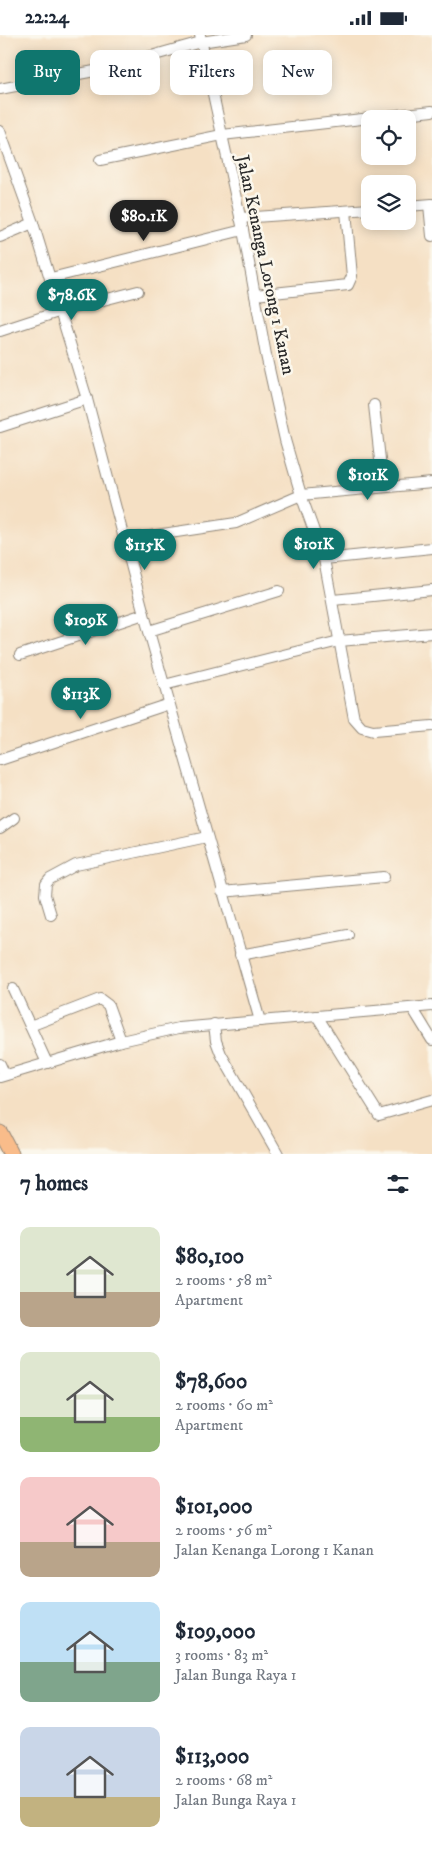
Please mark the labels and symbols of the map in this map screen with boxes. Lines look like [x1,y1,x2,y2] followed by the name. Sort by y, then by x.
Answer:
[231,151,299,377] street label: Jalan Kenanga Lorong 1 Kanan
[103,199,185,242] pin: $80.1K
[31,279,113,321] pin: $78.6K
[333,459,403,501] pin: $101K
[279,527,349,570] pin: $101K
[110,529,180,571] pin: $115K
[51,603,121,646] pin: $109K
[46,677,116,720] pin: $113K

